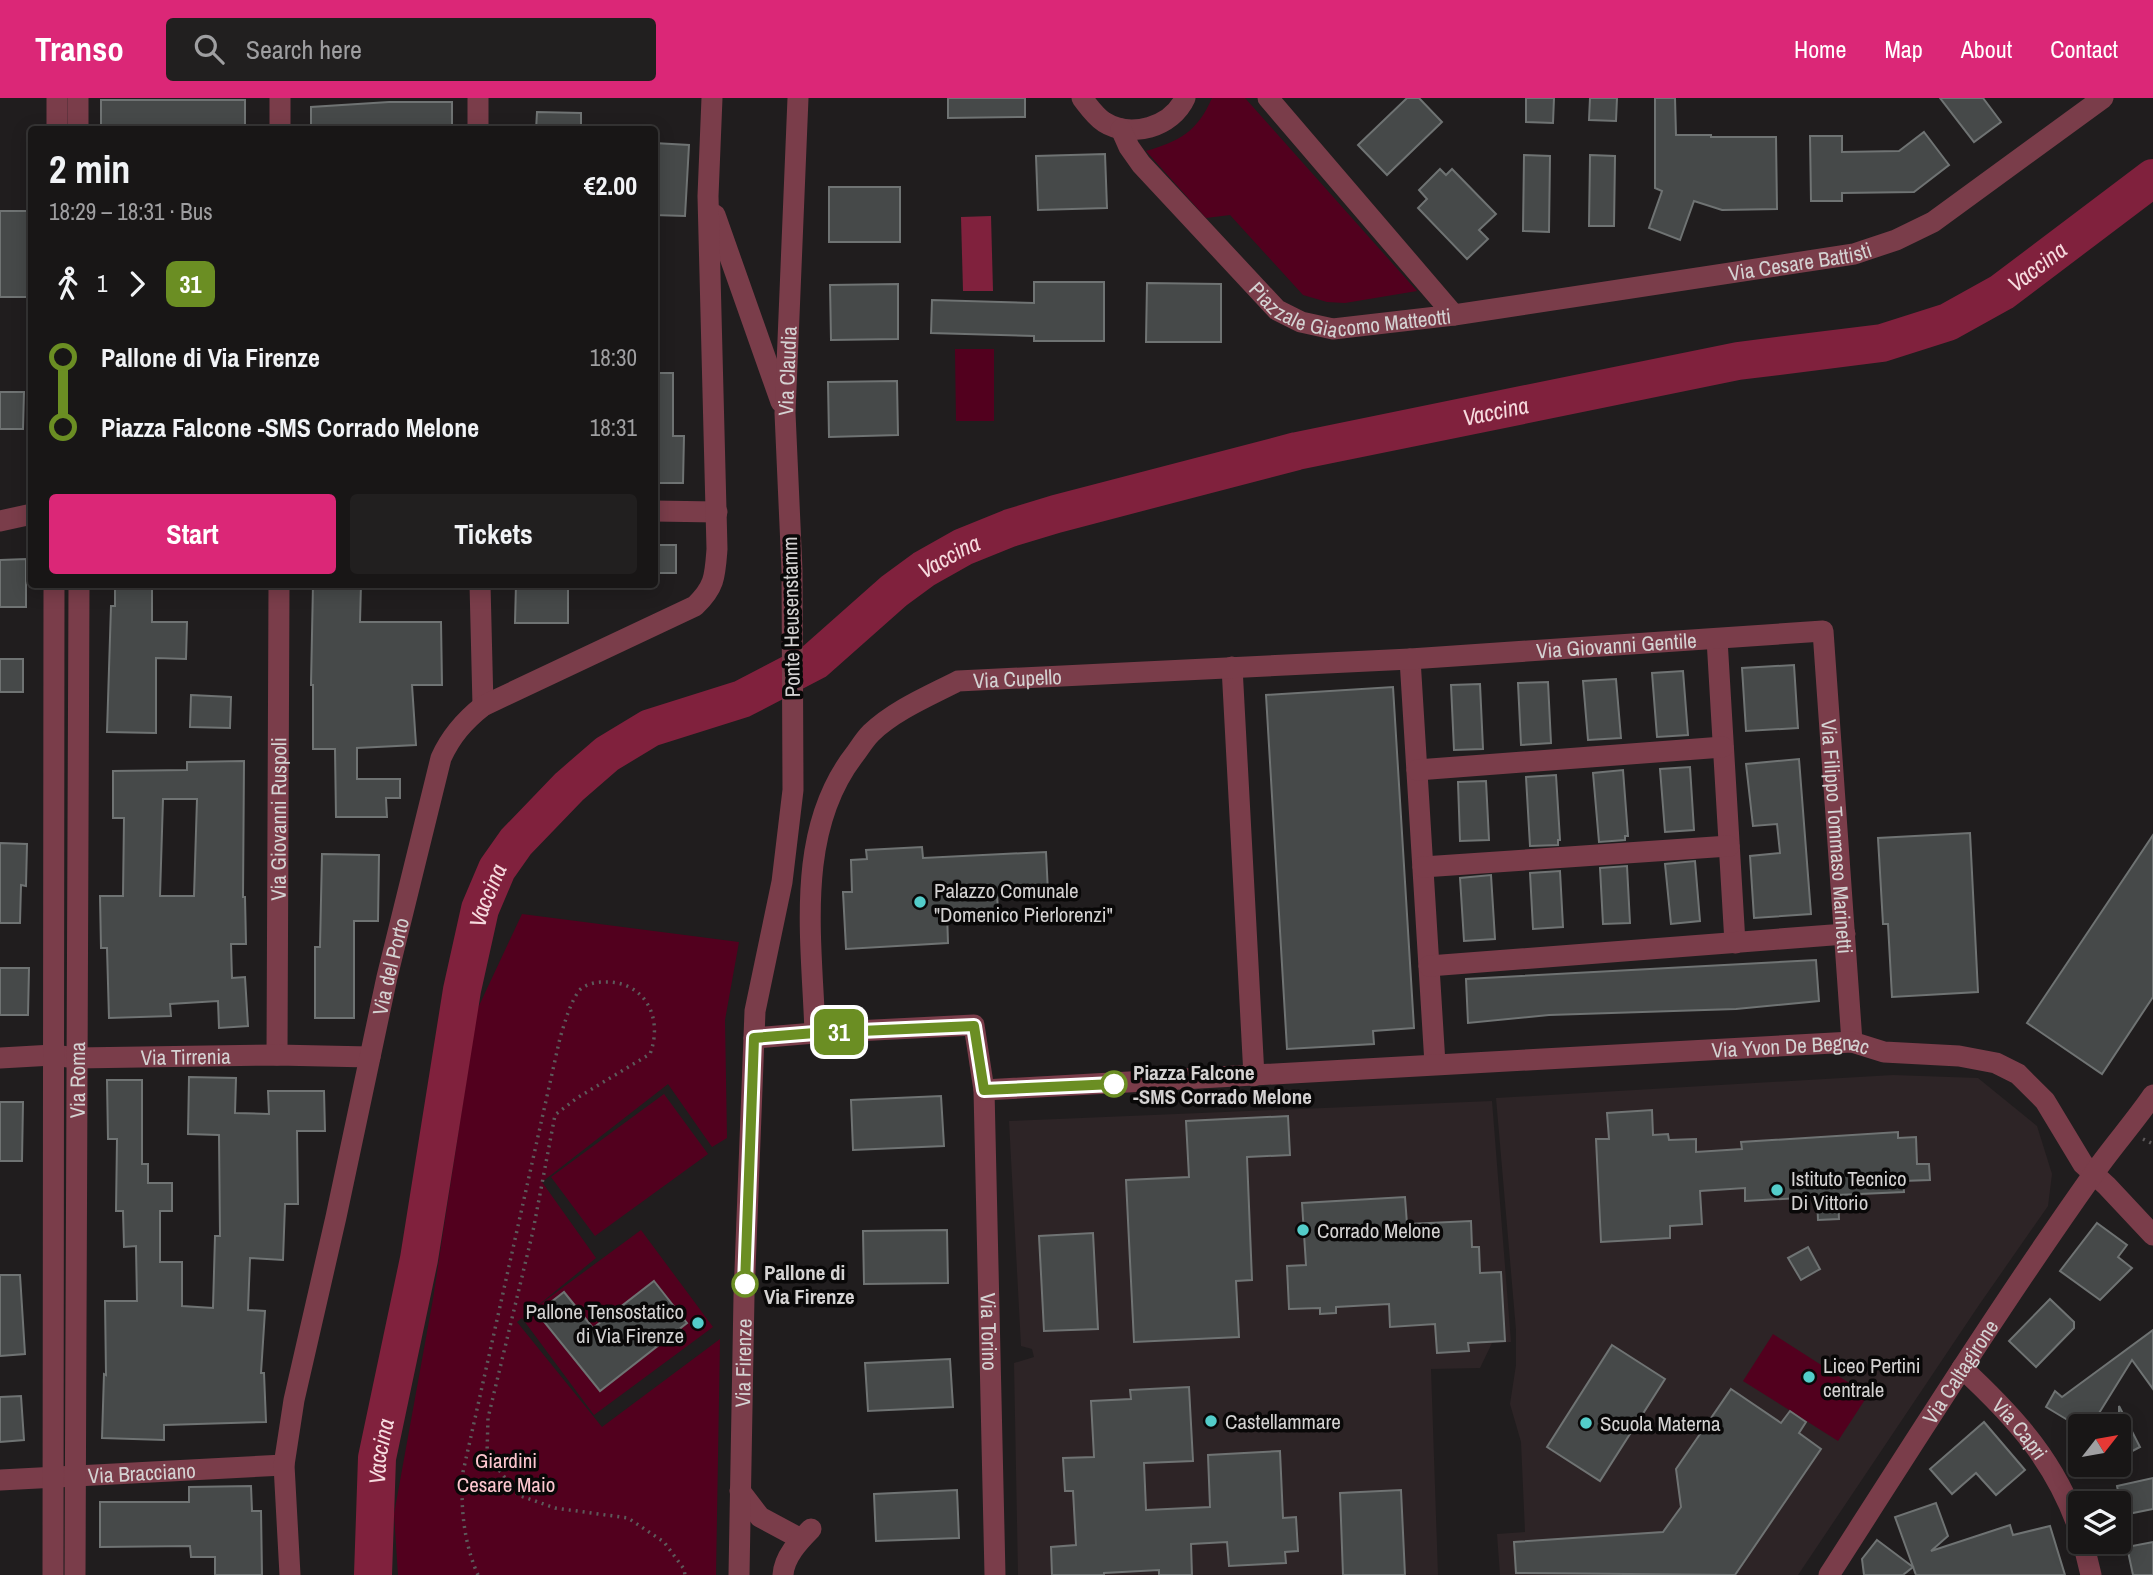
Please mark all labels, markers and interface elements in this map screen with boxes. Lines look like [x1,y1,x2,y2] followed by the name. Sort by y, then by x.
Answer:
[166,18,656,81] search box
[35,27,124,71] text: Transo
[190,30,228,68] icon: search
[246,32,362,67] text: Search here
[1794,33,1846,65] text: Home
[1884,33,1923,65] text: Map
[1961,33,2012,65] text: About
[2050,33,2118,65] text: Contact
[49,144,130,195] text: 2 min
[584,168,637,203] text: €2.00
[49,196,213,227] text: 18:29 – 18:31 · Bus
[2001,233,2072,298] water label: Vaccina
[1726,235,1875,287] street label: Via Cesare Battisti
[49,265,87,303] icon: walk
[118,265,156,303] icon: forward
[97,268,108,299] text: 1
[180,268,201,300] text: 31
[1243,275,1453,344] street label: Piazzale Giacomo Matteotti
[770,325,803,416] street label: Via Claudia
[101,340,320,375] text: Pallone di Via Firenze
[590,342,637,373] text: 18:30
[1460,389,1531,432] water label: Vaccina
[101,410,479,445] text: Piazza Falcone -SMS Corrado Melone
[590,412,637,443] text: 18:31
[49,494,336,574] button: Start
[350,494,637,574] button: Tickets
[912,526,984,585] water label: Vaccina
[775,536,807,698] street label: Ponte Heusenstamm
[1535,625,1698,665] street label: Via Giovanni Gentile
[972,661,1062,695] street label: Via Cupello
[1815,718,1860,955] street label: Via Filippo Tommaso Marinetti
[263,737,293,901] street label: Via Giovanni Ruspoli
[461,858,513,930] water label: Vaccina
[934,876,1113,929] place label: Palazzo Comunale "Domenico Pierlorenzi"
[912,894,928,910] marker: Palazzo Comunale "Domenico Pierlorenzi"
[365,915,416,1018] street label: Via del Porto
[808,1009,870,1055] line badge: 31
[828,1016,850,1048] text: 31
[1711,1028,1873,1064] street label: Via Yvon De Begnac
[62,1041,92,1118] street label: Via Roma
[140,1041,231,1072] street label: Via Tirrenia
[1133,1058,1312,1111] place label: Piazza Falcone -SMS Corrado Melone
[1101,1071,1127,1097] marker: Piazza Falcone -SMS Corrado Melone
[1791,1164,1907,1217] place label: Istituto Tecnico Di Vittorio
[1769,1182,1785,1198] marker: Istituto Tecnico Di Vittorio
[1317,1216,1440,1245] place label: Corrado Melone
[1295,1222,1311,1238] marker: Corrado Melone
[764,1258,855,1311] place label: Pallone di Via Firenze
[732,1271,758,1297] marker: Pallone di Via Firenze
[974,1292,1005,1371] street label: Via Torino
[525,1297,684,1350] place label: Pallone Tensostatico di Via Firenze
[1915,1314,2005,1429] street label: Via Caltagirone
[690,1315,706,1331] marker: Pallone Tensostatico di Via Firenze
[728,1318,758,1408] street label: Via Firenze
[1823,1351,1921,1404] place label: Liceo Pertini centrale
[1801,1369,1817,1385] marker: Liceo Pertini centrale
[1986,1391,2054,1465] street label: Via Capri
[1225,1407,1341,1436] place label: Castellammare
[1600,1409,1721,1438] place label: Scuola Materna
[1203,1413,1219,1429] marker: Castellammare
[2068,1414,2132,1477] north arrow
[2068,1414,2131,1554] map controls
[361,1415,400,1485] water label: Vaccina
[1578,1415,1594,1431] marker: Scuola Materna
[457,1446,555,1499] park label: Giardini Cesare Maio
[87,1455,196,1490] street label: Via Bracciano
[2068,1491,2131,1554] button: layers

